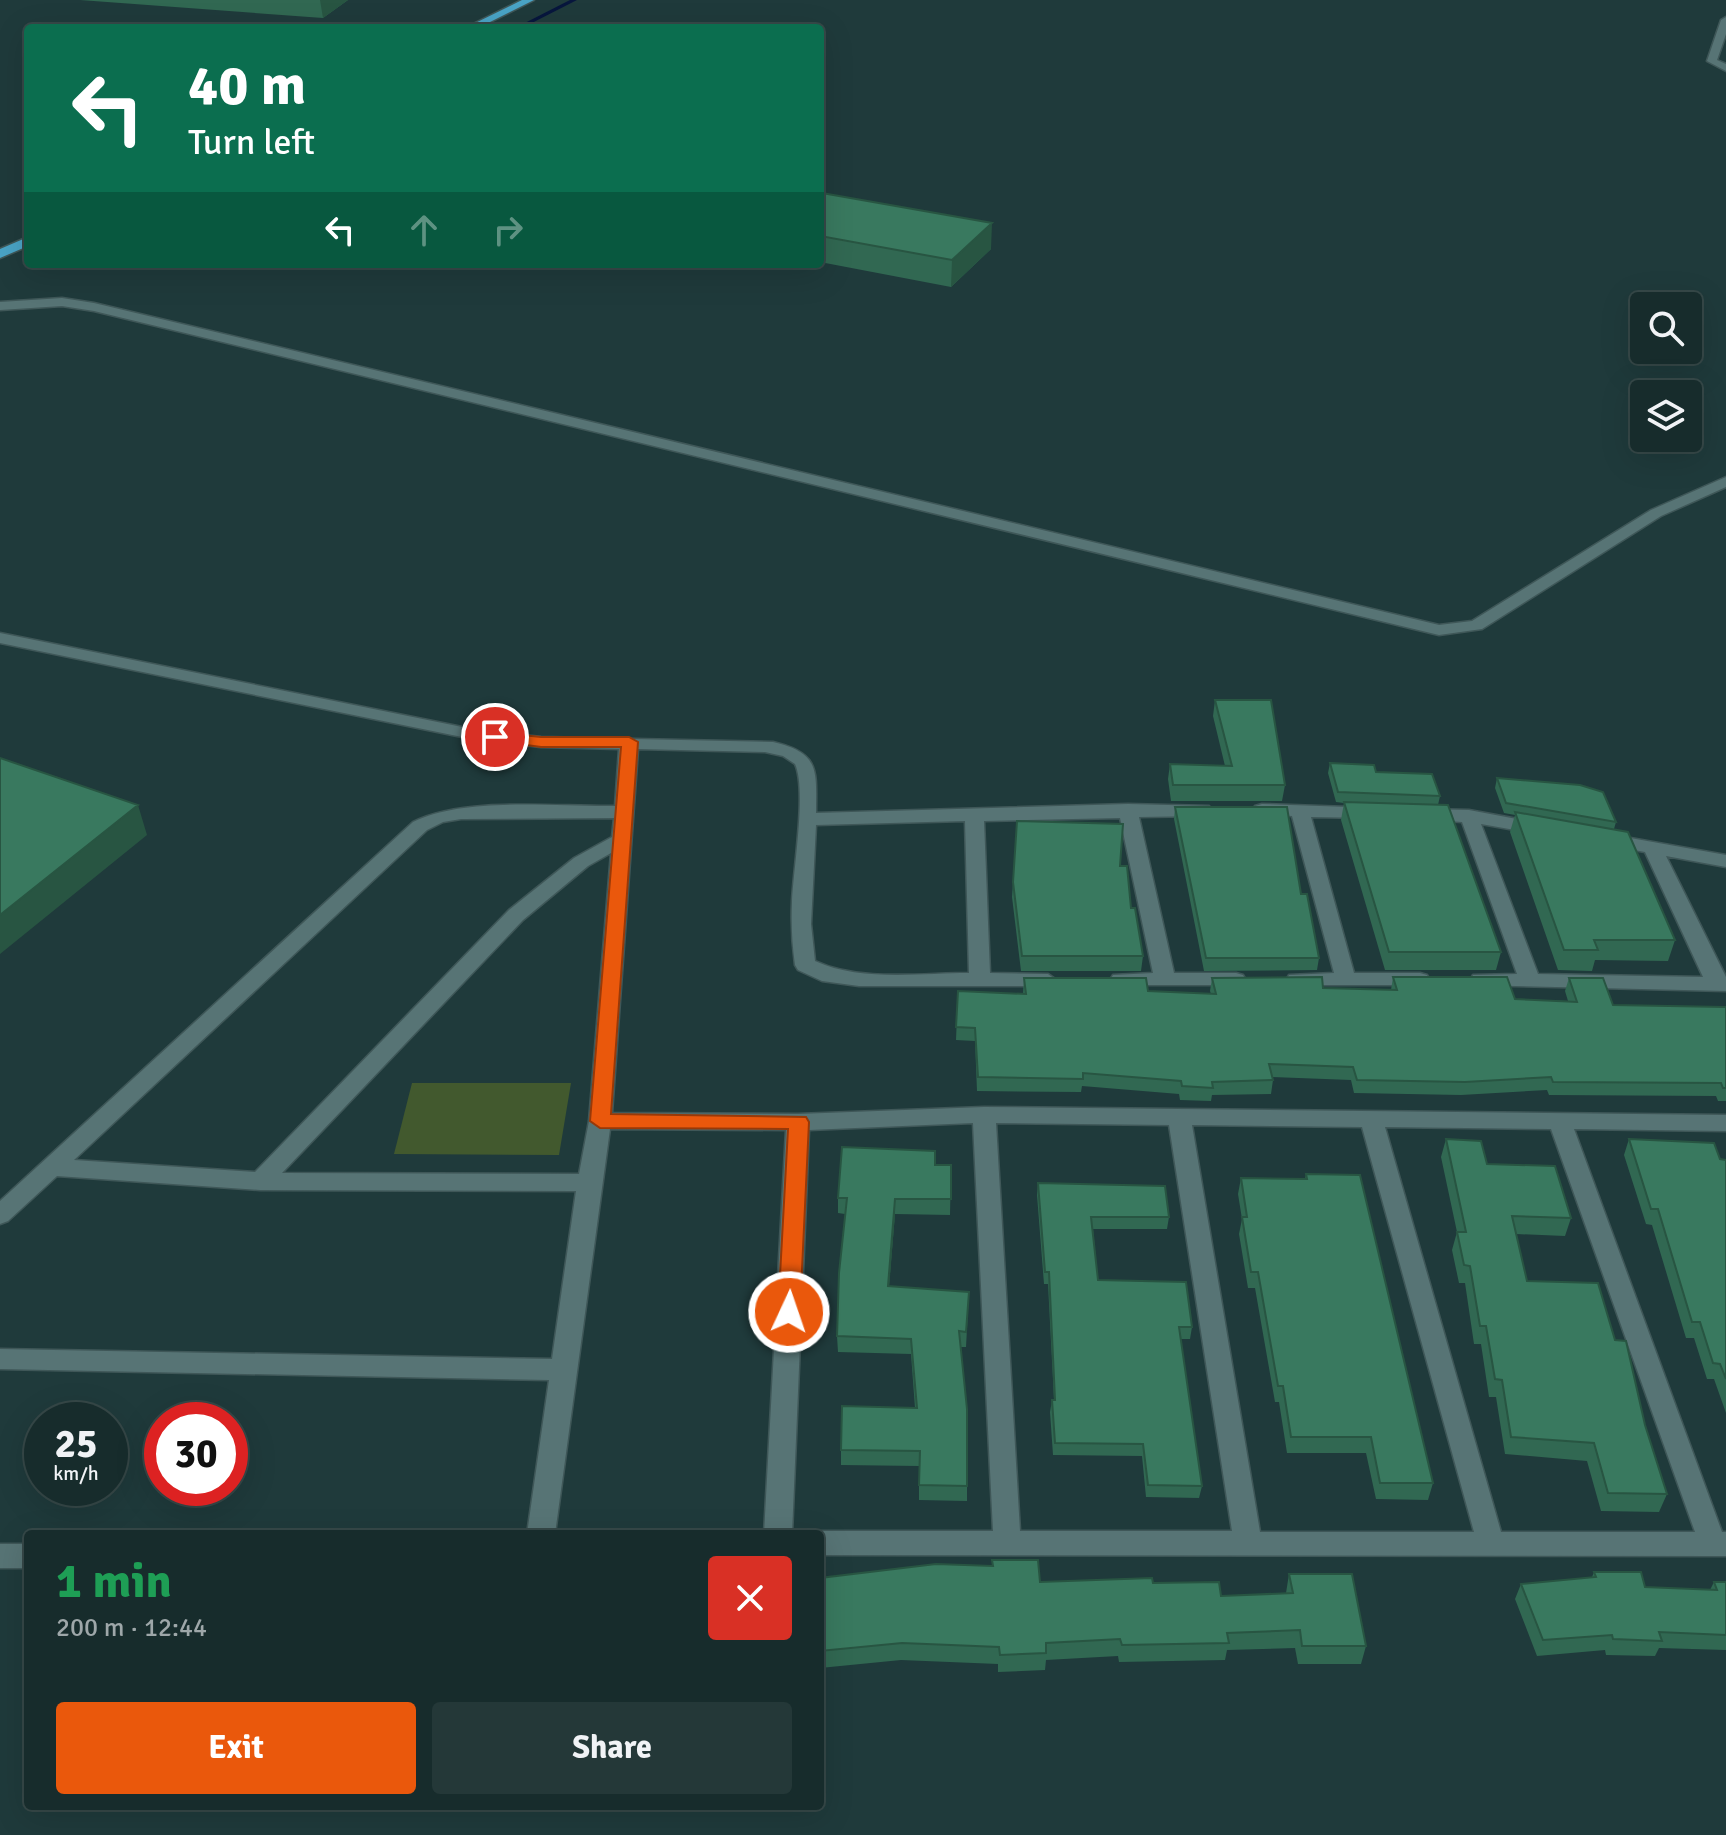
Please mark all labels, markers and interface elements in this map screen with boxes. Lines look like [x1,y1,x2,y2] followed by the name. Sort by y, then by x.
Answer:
[188,51,306,120] text: 40 m
[56,56,160,160] icon: left
[188,120,315,165] text: Turn left
[318,208,362,252] icon: left
[402,208,446,252] icon: ahead
[486,208,530,252] icon: right
[1630,292,1702,452] map controls
[1630,292,1702,364] button: search
[1630,380,1702,452] button: layers
[461,703,529,771] pin
[473,715,517,759] icon: arrive
[747,1270,831,1354] position arrow
[144,1402,248,1506] speed limit sign: 30
[54,1419,98,1469] text: 25
[53,1461,99,1486] text: km/h
[56,1552,172,1611] text: 1 min
[708,1556,792,1640] button: close
[56,1612,207,1644] text: 200 m · 12:44
[56,1702,416,1794] button: Exit
[432,1702,792,1794] button: Share

